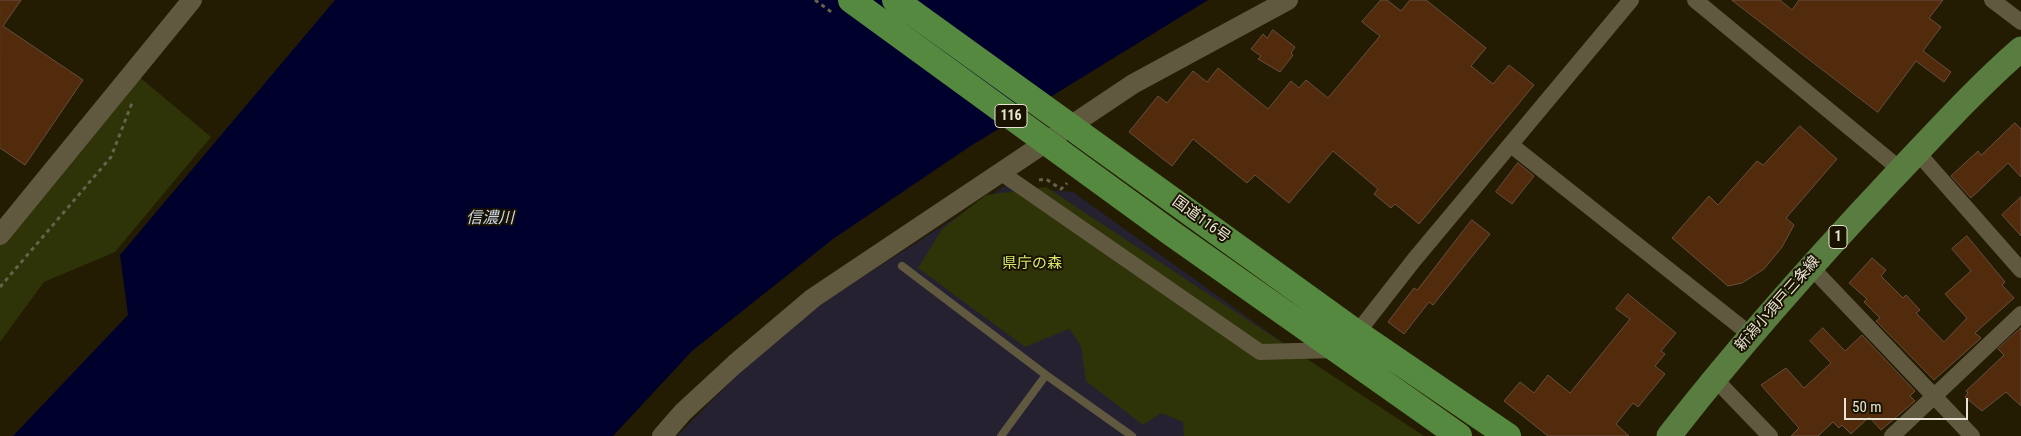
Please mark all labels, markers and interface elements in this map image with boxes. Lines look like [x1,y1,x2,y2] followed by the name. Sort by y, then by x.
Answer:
[995,104,1027,128] road number: 116
[1169,193,1233,247] street label: 国道116号
[466,209,514,229] water label: 信濃川
[1829,226,1847,248] road number: 1
[1732,253,1824,355] street label: 新潟小須戸三条線
[1002,255,1062,273] park label: 県庁の森
[1846,388,1970,420] scale bar
[1852,398,1882,416] text: 50 m

